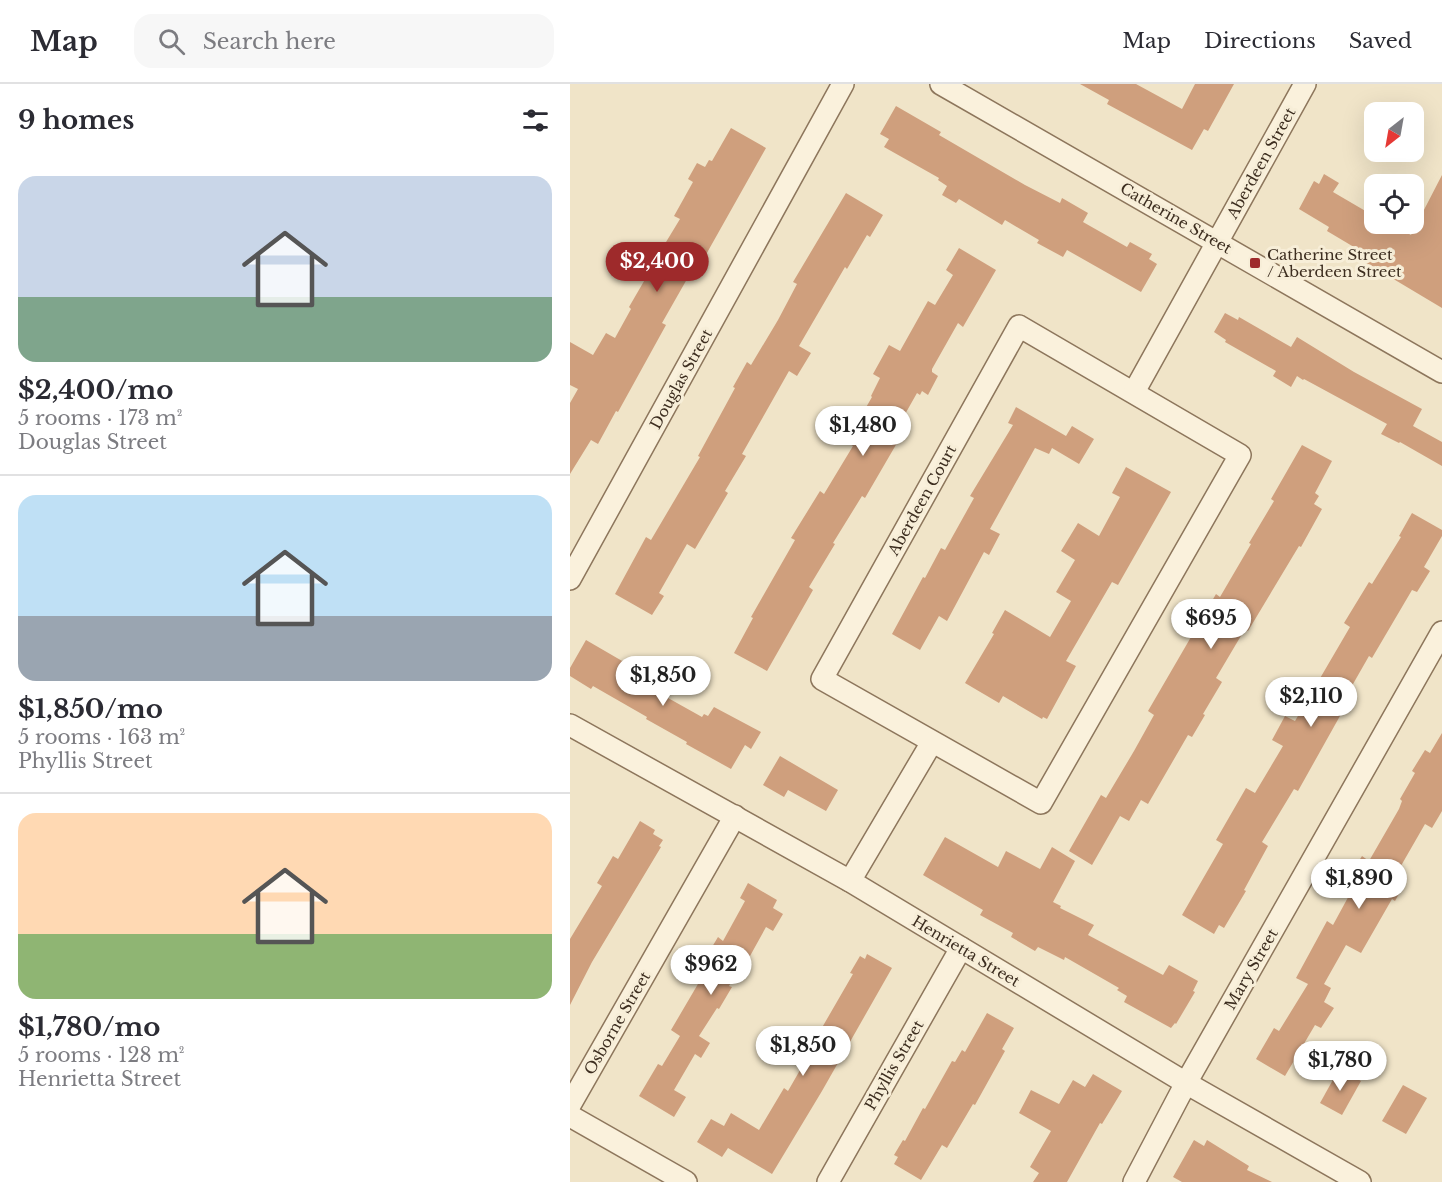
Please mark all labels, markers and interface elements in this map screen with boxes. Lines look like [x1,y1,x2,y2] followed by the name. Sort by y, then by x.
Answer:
[134,14,554,68] search box
[30,24,98,59] text: Map
[155,25,188,58] icon: search
[203,28,336,55] text: Search here
[1122,28,1171,54] text: Map
[1204,28,1316,54] text: Directions
[1349,28,1412,54] text: Saved
[1364,102,1424,162] north arrow
[1364,102,1424,234] map controls
[18,104,134,136] text: 9 homes
[519,104,552,137] icon: filters
[1222,104,1300,223] street label: Aberdeen Street
[1364,174,1424,234] button: locate
[1117,178,1235,258] street label: Catherine Street
[231,215,339,323] icon: home
[608,242,706,293] pin: $2,400
[1267,245,1402,281] place label: Catherine Street / Aberdeen Street
[620,249,694,273] text: $2,400
[1248,256,1262,270] marker: Catherine Street / Aberdeen Street
[646,325,717,432] street label: Douglas Street
[18,374,173,406] text: $2,400/mo
[18,406,182,430] text: 5 rooms · 173 m²
[814,406,912,457] pin: $1,480
[829,413,897,437] text: $1,480
[18,430,167,454] text: Douglas Street
[883,441,960,560] street label: Aberdeen Court
[231,534,339,642] icon: home
[1175,599,1247,650] pin: $695
[1185,606,1237,630] text: $695
[614,656,712,707] pin: $1,850
[630,663,696,687] text: $1,850
[1262,677,1360,728] pin: $2,110
[1279,684,1343,708] text: $2,110
[18,693,163,725] text: $1,850/mo
[18,725,185,749] text: 5 rooms · 163 m²
[18,749,153,773] text: Phyllis Street
[231,852,339,960] icon: home
[1310,859,1408,910] pin: $1,890
[1325,866,1393,890] text: $1,890
[909,911,1024,991] street label: Henrietta Street
[1220,925,1282,1013] street label: Mary Street
[675,945,747,996] pin: $962
[685,952,737,976] text: $962
[580,968,654,1078] street label: Osborne Street
[18,1011,160,1043] text: $1,780/mo
[861,1016,928,1113] street label: Phyllis Street
[754,1026,852,1077] pin: $1,850
[770,1033,836,1057] text: $1,850
[1291,1041,1389,1092] pin: $1,780
[18,1043,185,1067] text: 5 rooms · 128 m²
[1308,1048,1372,1072] text: $1,780
[18,1067,181,1091] text: Henrietta Street

